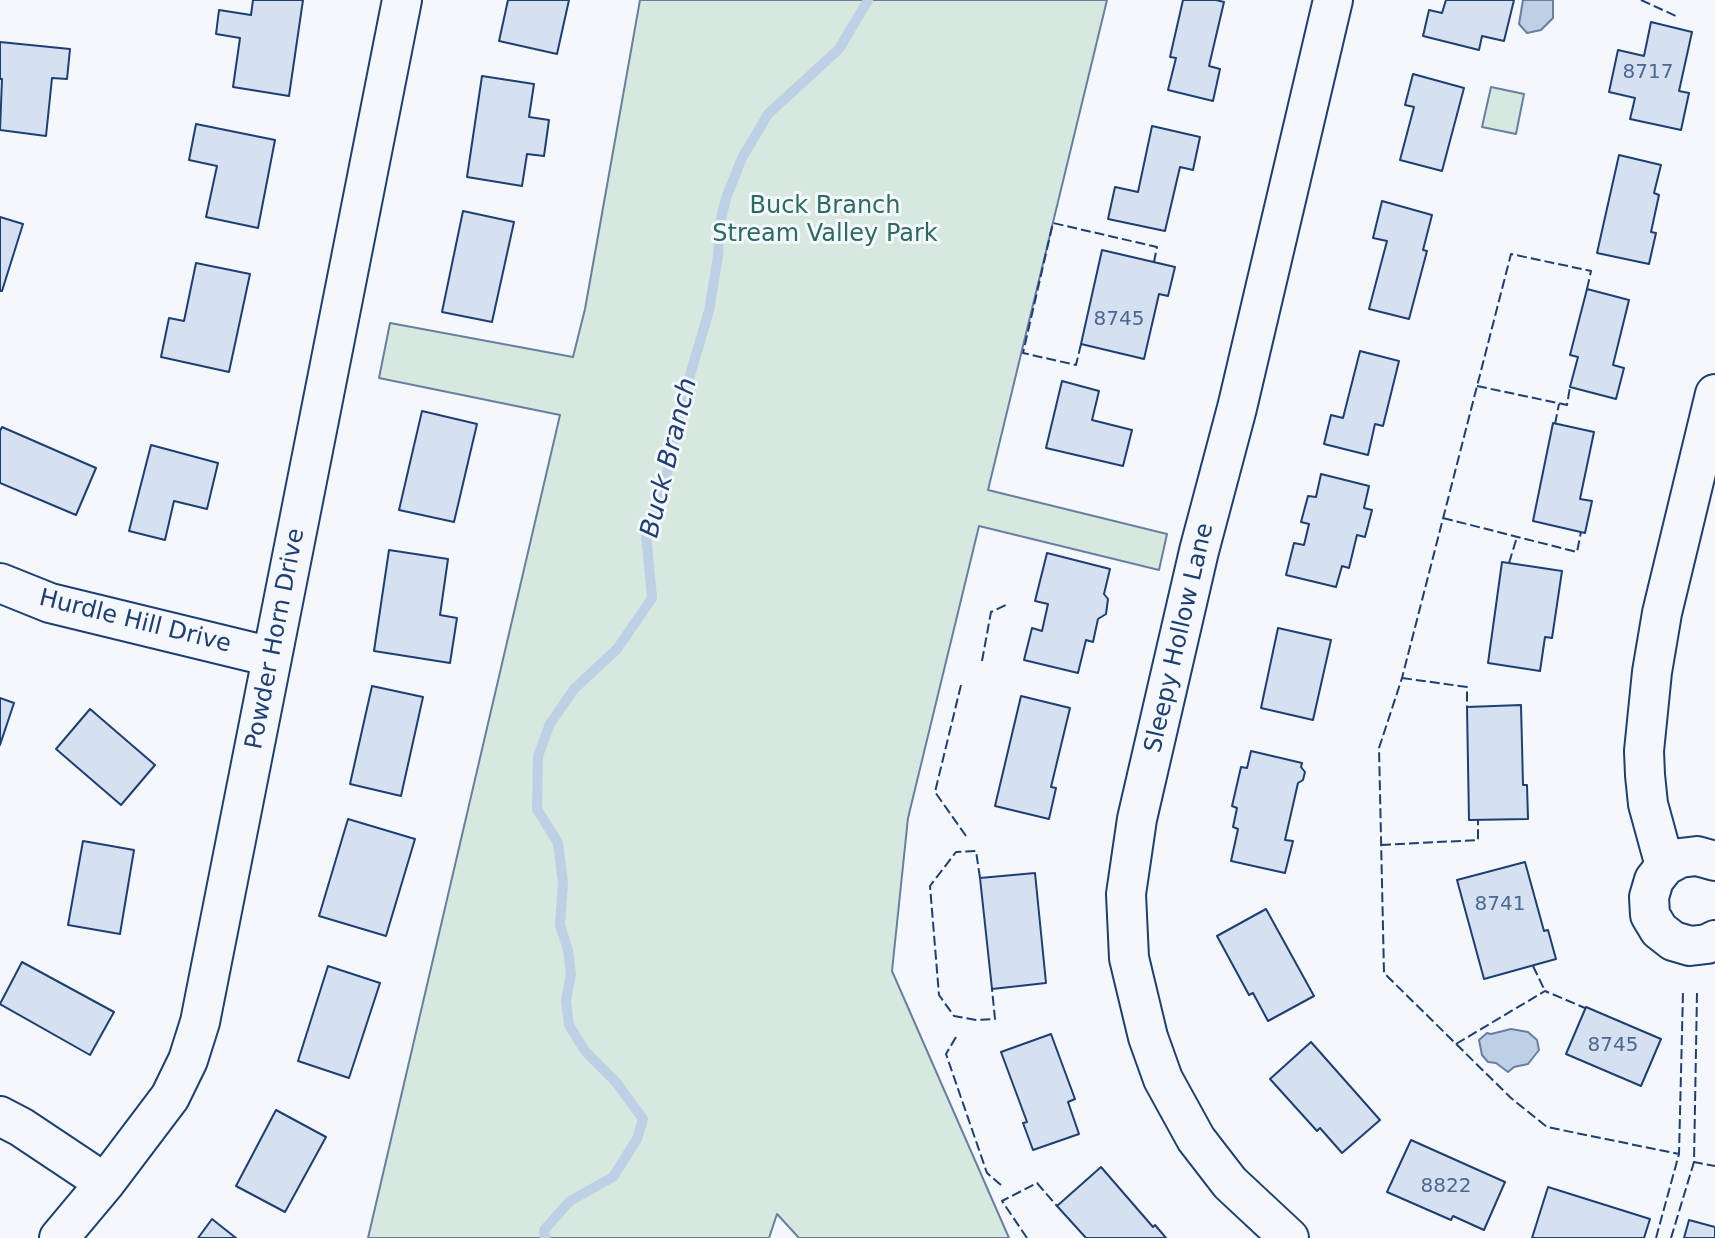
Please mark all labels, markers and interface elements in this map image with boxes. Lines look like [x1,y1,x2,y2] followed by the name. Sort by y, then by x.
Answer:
[1623,61,1673,85] house number: 8717
[712,193,938,249] park label: Buck Branch Stream Valley Park
[1094,308,1144,332] house number: 8745
[635,375,705,541] water label: Buck Branch
[1140,520,1220,756] street label: Sleepy Hollow Lane
[240,526,312,752] street label: Powder Horn Drive
[36,584,234,660] street label: Hurdle Hill Drive
[1475,893,1525,917] house number: 8741
[1588,1034,1638,1058] house number: 8745
[1421,1175,1471,1199] house number: 8822

